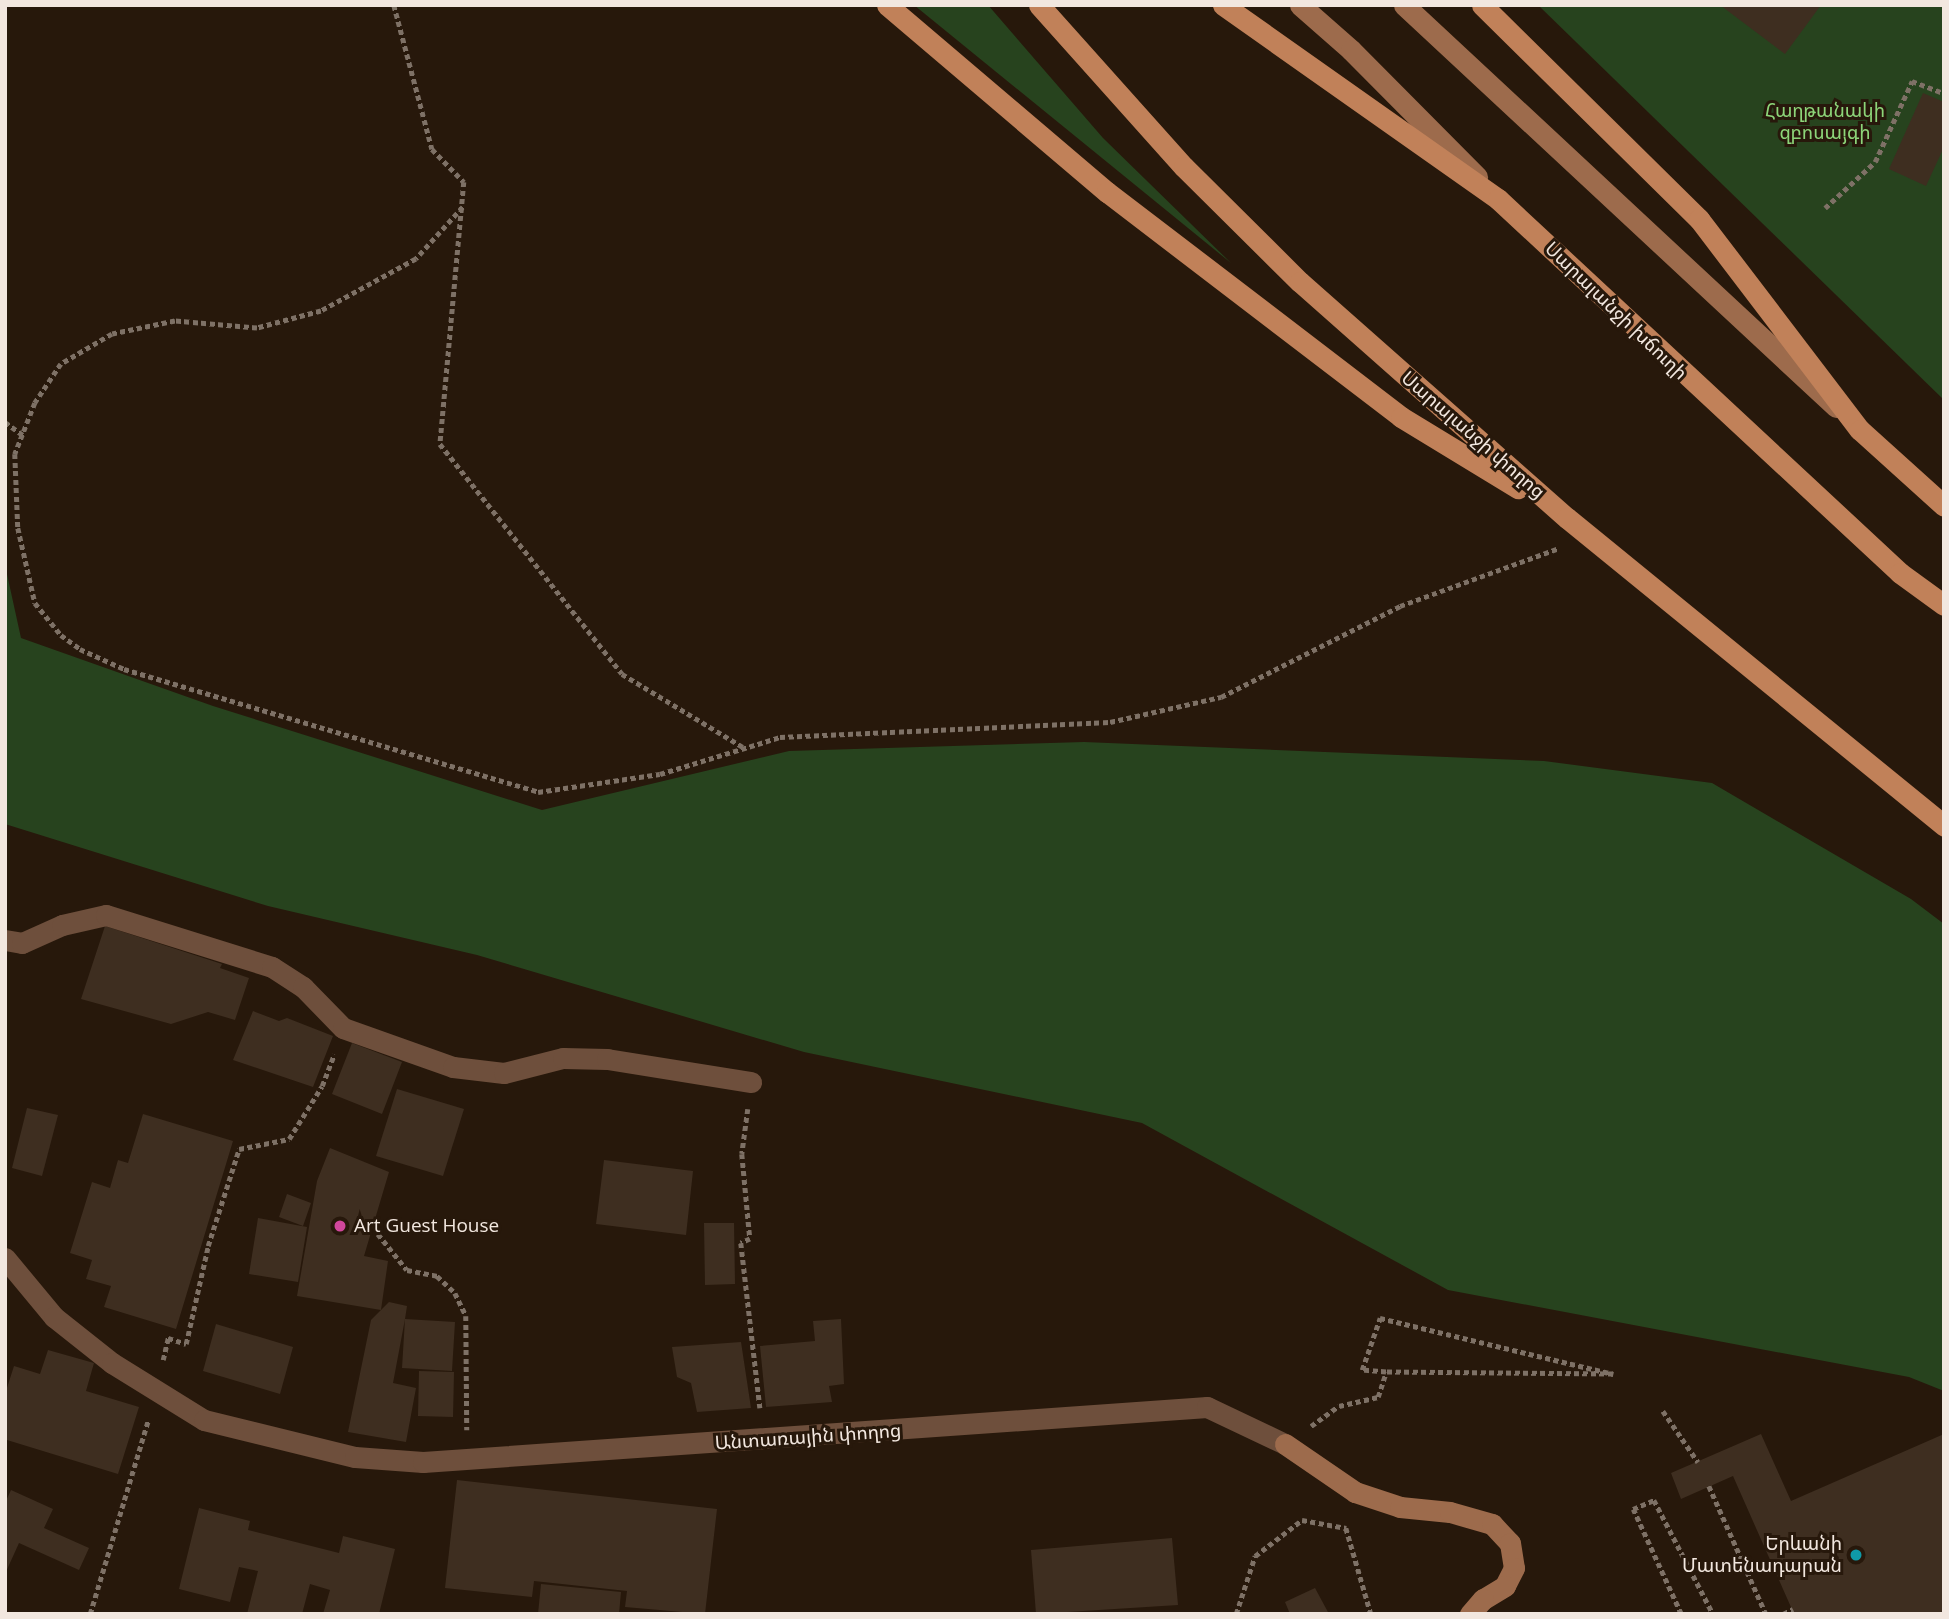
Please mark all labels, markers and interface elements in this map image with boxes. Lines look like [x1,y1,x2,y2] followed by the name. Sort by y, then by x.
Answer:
[1765,100,1885,144] park label: Հաղթանակի զբոսայգի
[1540,237,1692,385] street label: Սարալանջի խճուղի
[1397,366,1549,504] street label: Սարալանջի փողոց
[354,1215,499,1237] place label: Art Guest House
[332,1218,348,1234] marker: Art Guest House
[714,1419,902,1455] street label: Անտառային փողոց
[1682,1533,1842,1577] place label: Երևանի Մատենադարան
[1848,1547,1864,1563] marker: Երևանի Մատենադարան

